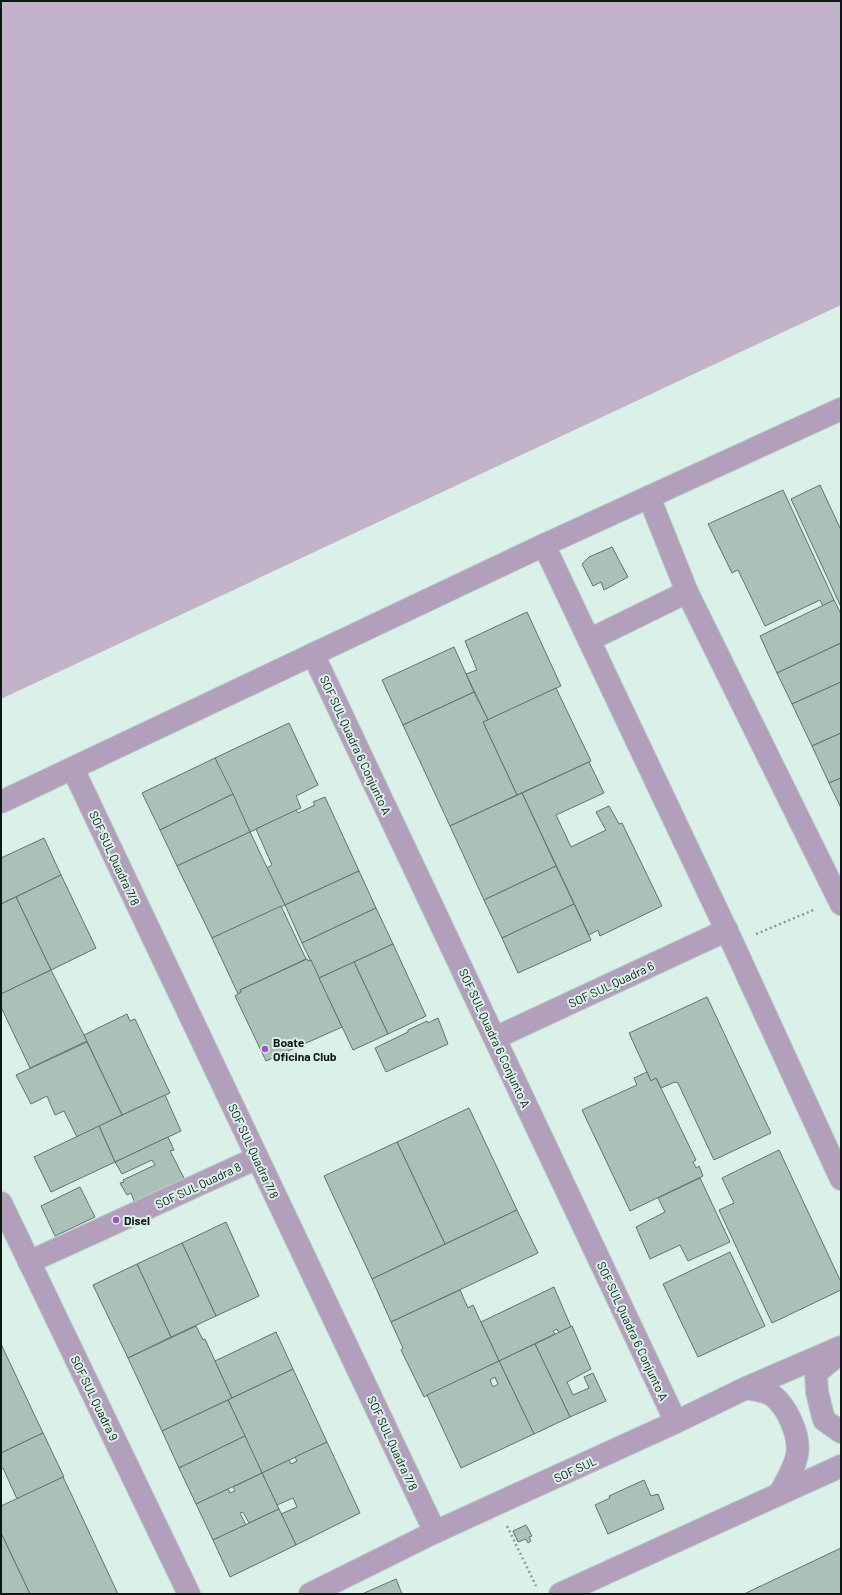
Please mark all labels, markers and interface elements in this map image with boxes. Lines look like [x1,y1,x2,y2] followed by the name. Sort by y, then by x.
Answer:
[318,673,394,817] street label: SOF SUL Quadra 6 Conjunto A
[87,809,143,907] street label: SOF SUL Quadra 7/8
[566,958,656,1010] street label: SOF SUL Quadra 6
[457,966,533,1110] street label: SOF SUL Quadra 6 Conjunto A
[273,1035,337,1063] place label: Boate Oficina Club
[260,1044,270,1054] marker: Boate Oficina Club
[226,1102,282,1200] street label: SOF SUL Quadra 7/8
[153,1159,243,1211] street label: SOF SUL Quadra 8
[124,1213,150,1227] place label: Disel
[111,1215,121,1225] marker: Disel
[595,1259,671,1403] street label: SOF SUL Quadra 6 Conjunto A
[68,1353,122,1443] street label: SOF SUL Quadra 9
[365,1394,421,1492] street label: SOF SUL Quadra 7/8
[552,1453,599,1485] street label: SOF SUL

